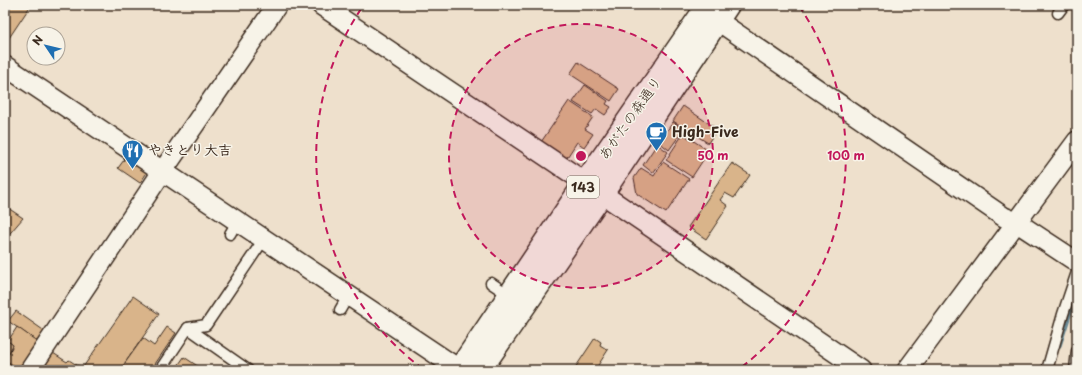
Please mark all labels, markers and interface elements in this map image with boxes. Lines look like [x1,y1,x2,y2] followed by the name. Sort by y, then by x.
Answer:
[26,26,66,66] north arrow
[28,31,47,48] text: N
[593,72,666,164] street label: あがたの森通り
[644,119,670,152] cafe icon: High-Five
[672,121,739,142] place label: High-Five
[120,137,146,170] restaurant icon: やきとり大吉
[148,139,232,160] place label: やきとり大吉
[697,146,729,164] text: 50 m
[827,146,865,164] text: 100 m
[574,149,588,163] centre of rings
[567,176,599,198] road number: 143

